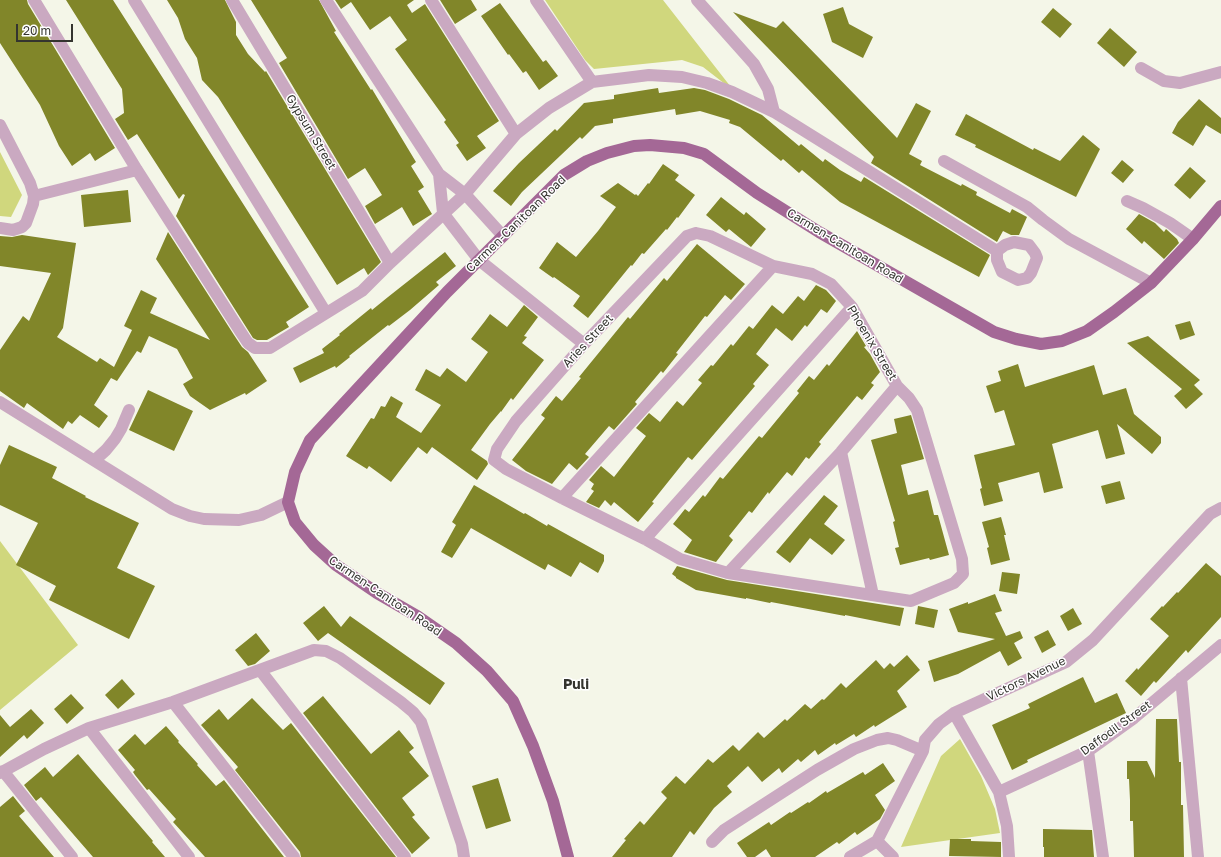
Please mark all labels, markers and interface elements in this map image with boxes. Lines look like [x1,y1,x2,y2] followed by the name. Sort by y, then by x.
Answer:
[18,16,75,42] scale bar
[23,23,51,38] text: 20 m
[283,92,339,172] street label: Gypsum Street
[463,173,569,275] street label: Carmen-Canitoan Road
[784,206,906,286] street label: Carmen-Canitoan Road
[844,303,900,383] street label: Phoenix Street
[560,311,616,371] street label: Aries Street
[326,553,444,639] street label: Carmen-Canitoan Road
[984,654,1068,704] street label: Victors Avenue
[563,677,589,693] district label: Puli
[1078,697,1154,759] street label: Daffodil Street

